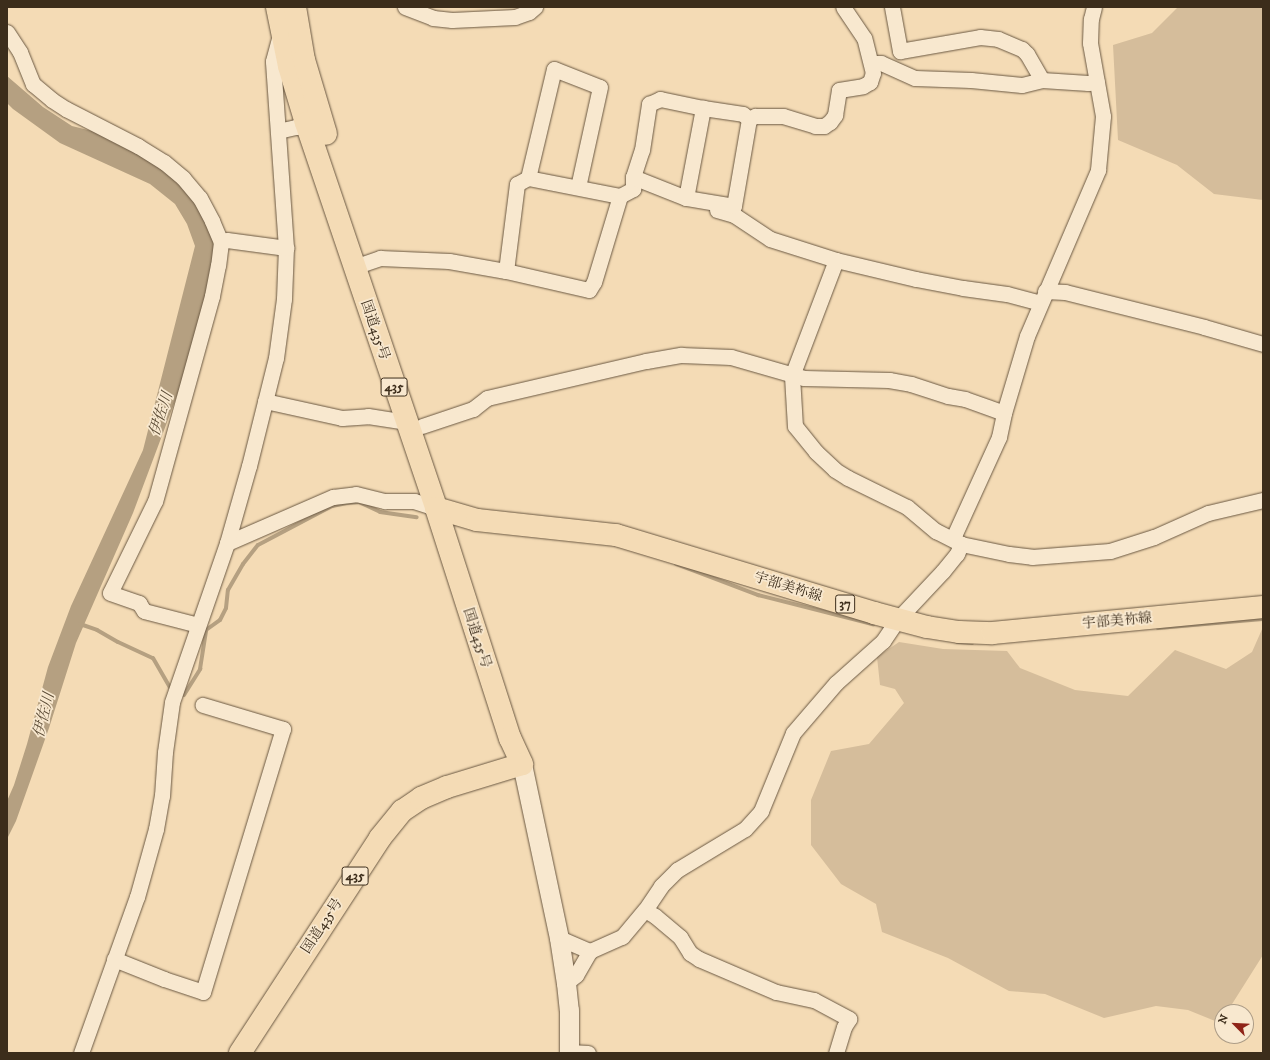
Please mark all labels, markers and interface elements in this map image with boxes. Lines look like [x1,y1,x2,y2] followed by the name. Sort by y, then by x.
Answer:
[357,298,393,362] street label: 国道435号
[380,376,408,398] road number: 435
[145,390,177,438] water label: 伊佐川
[752,569,824,605] street label: 宇部美祢線
[835,593,855,615] road number: 37
[459,606,495,670] street label: 国道435号
[1081,610,1153,632] street label: 宇部美祢線
[30,691,58,739] water label: 伊佐川
[341,865,369,887] road number: 435
[298,895,346,957] street label: 国道435号
[1214,1004,1254,1044] north arrow
[1216,1013,1232,1026] text: N

